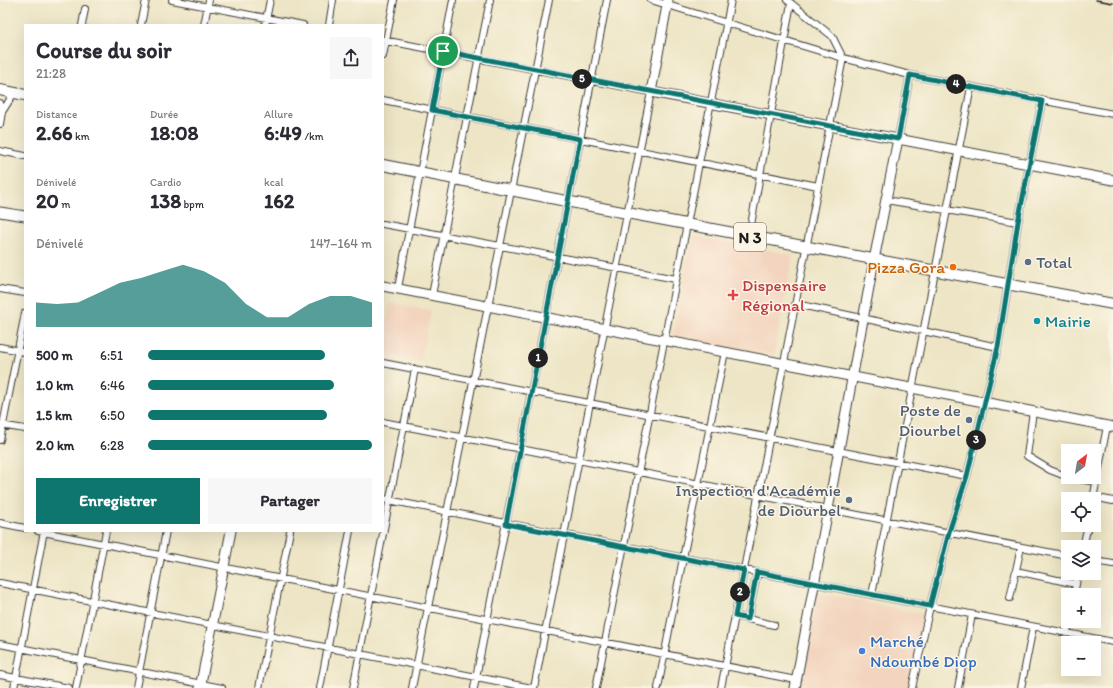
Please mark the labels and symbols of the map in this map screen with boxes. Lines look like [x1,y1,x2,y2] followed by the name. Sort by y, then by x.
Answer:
[426,34,460,68] pin
[572,69,592,89] pin: 5
[946,74,966,94] pin: 4
[734,223,766,251] road number: N 3
[1036,252,1072,272] place label: Total
[867,257,945,277] place label: Pizza Gora
[1023,257,1033,267] marker: Total
[948,262,958,272] marker: Pizza Gora
[742,275,827,315] place label: Dispensaire Régional
[727,289,739,301] marker: Dispensaire Régional
[1045,311,1091,331] place label: Mairie
[1032,316,1042,326] marker: Mairie
[528,348,548,368] pin: 1
[899,400,961,440] place label: Poste de Diourbel
[964,415,974,425] marker: Poste de Diourbel
[966,430,986,450] pin: 3
[1061,444,1101,484] north arrow
[675,480,841,520] place label: Inspection d'Académie de Diourbel
[844,495,854,505] marker: Inspection d'Académie de Diourbel
[730,582,750,602] pin: 2
[870,631,977,671] place label: Marché Ndoumbé Diop
[857,646,867,656] marker: Marché Ndoumbé Diop

